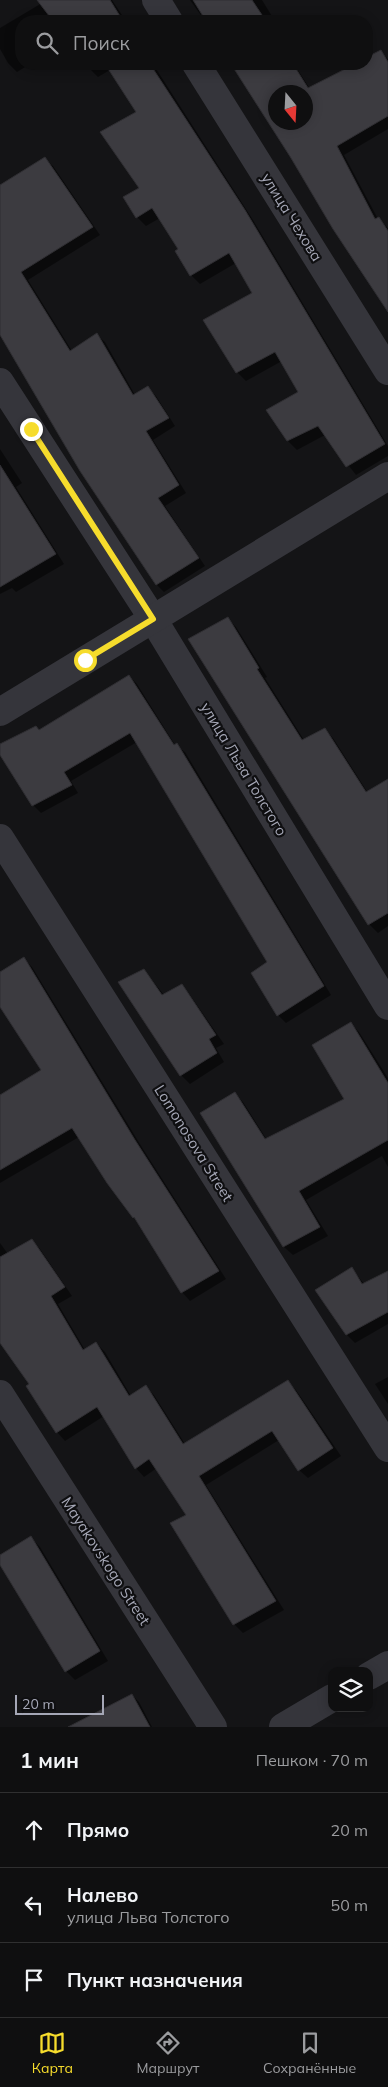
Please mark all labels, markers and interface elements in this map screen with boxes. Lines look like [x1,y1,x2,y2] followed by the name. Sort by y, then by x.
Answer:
[15,15,373,70] search box
[33,29,61,57] icon: search
[73,31,130,55] text: Поиск
[268,85,313,130] north arrow
[257,169,327,265] street label: улица Чехова
[20,418,43,441] route end
[74,649,97,672] route start
[197,699,291,839] street label: улица Льва Толстого
[150,1081,238,1205] street label: Lomonosova Street
[57,1493,155,1629] street label: Mayakovskogo Street
[328,1667,373,1712] map controls
[328,1667,373,1712] button: layers
[15,1692,104,1715] scale bar
[22,1695,55,1713] text: 20 m
[20,1747,79,1773] text: 1 мин
[256,1750,368,1770] text: Пешком · 70 m
[20,1816,48,1844] icon: ahead
[67,1818,129,1842] text: Прямо
[331,1820,368,1840] text: 20 m
[67,1883,139,1907] text: Налево
[20,1891,48,1919] icon: left
[331,1895,368,1915] text: 50 m
[67,1907,230,1927] text: улица Льва Толстого
[20,1966,48,1994] icon: arrive
[67,1968,243,1992] text: Пункт назначения
[32,2029,73,2077] tab: Карта
[137,2029,199,2077] tab: Маршрут
[263,2029,356,2077] tab: Сохранённые

